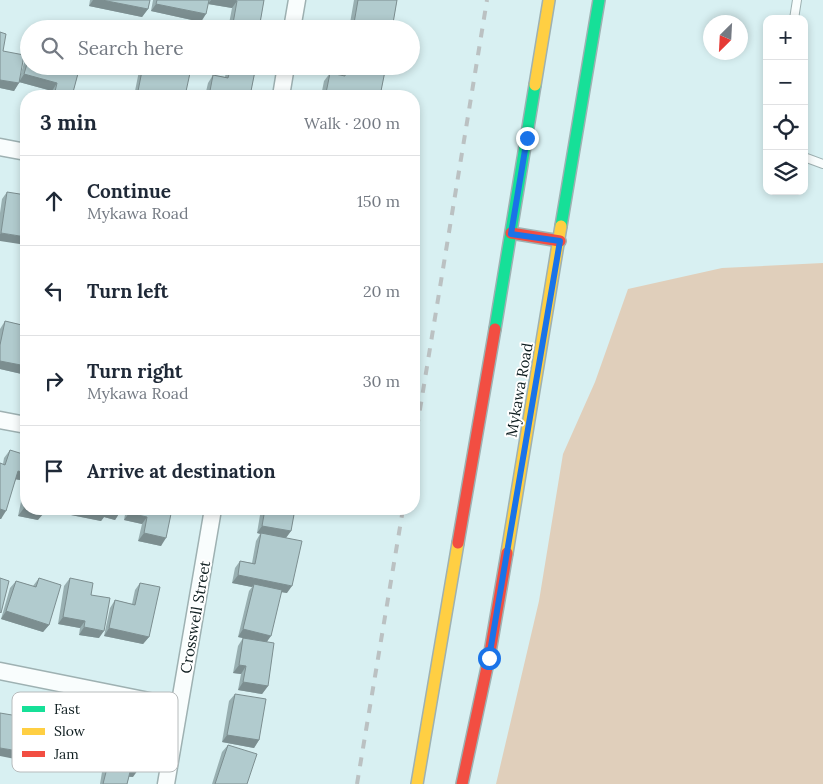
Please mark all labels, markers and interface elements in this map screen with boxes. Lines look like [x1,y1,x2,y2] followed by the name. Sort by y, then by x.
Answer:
[703,15,748,60] north arrow
[763,15,808,195] map controls
[763,15,808,60] button: +
[20,20,420,75] search box
[38,34,66,62] icon: search
[78,36,184,60] text: Search here
[763,60,808,105] button: −
[763,105,808,150] button: locate
[40,109,97,136] text: 3 min
[304,113,400,133] text: Walk · 200 m
[516,127,539,150] route end
[763,150,808,195] button: layers
[87,179,171,203] text: Continue
[40,187,68,215] icon: ahead
[357,191,400,211] text: 150 m
[87,203,189,223] text: Mykawa Road
[40,277,68,305] icon: left
[87,279,168,303] text: Turn left
[363,281,400,301] text: 20 m
[501,341,537,439] street label: Mykawa Road
[87,359,183,383] text: Turn right
[40,367,68,395] icon: right
[363,371,400,391] text: 30 m
[87,383,189,403] text: Mykawa Road
[40,457,68,485] icon: arrive
[87,459,276,483] text: Arrive at destination
[176,559,214,675] street label: Crosswell Street
[478,647,501,670] route start
[12,692,178,772] legend
[54,700,81,718] text: Fast
[54,722,86,740] text: Slow
[53,745,79,763] text: Jam

